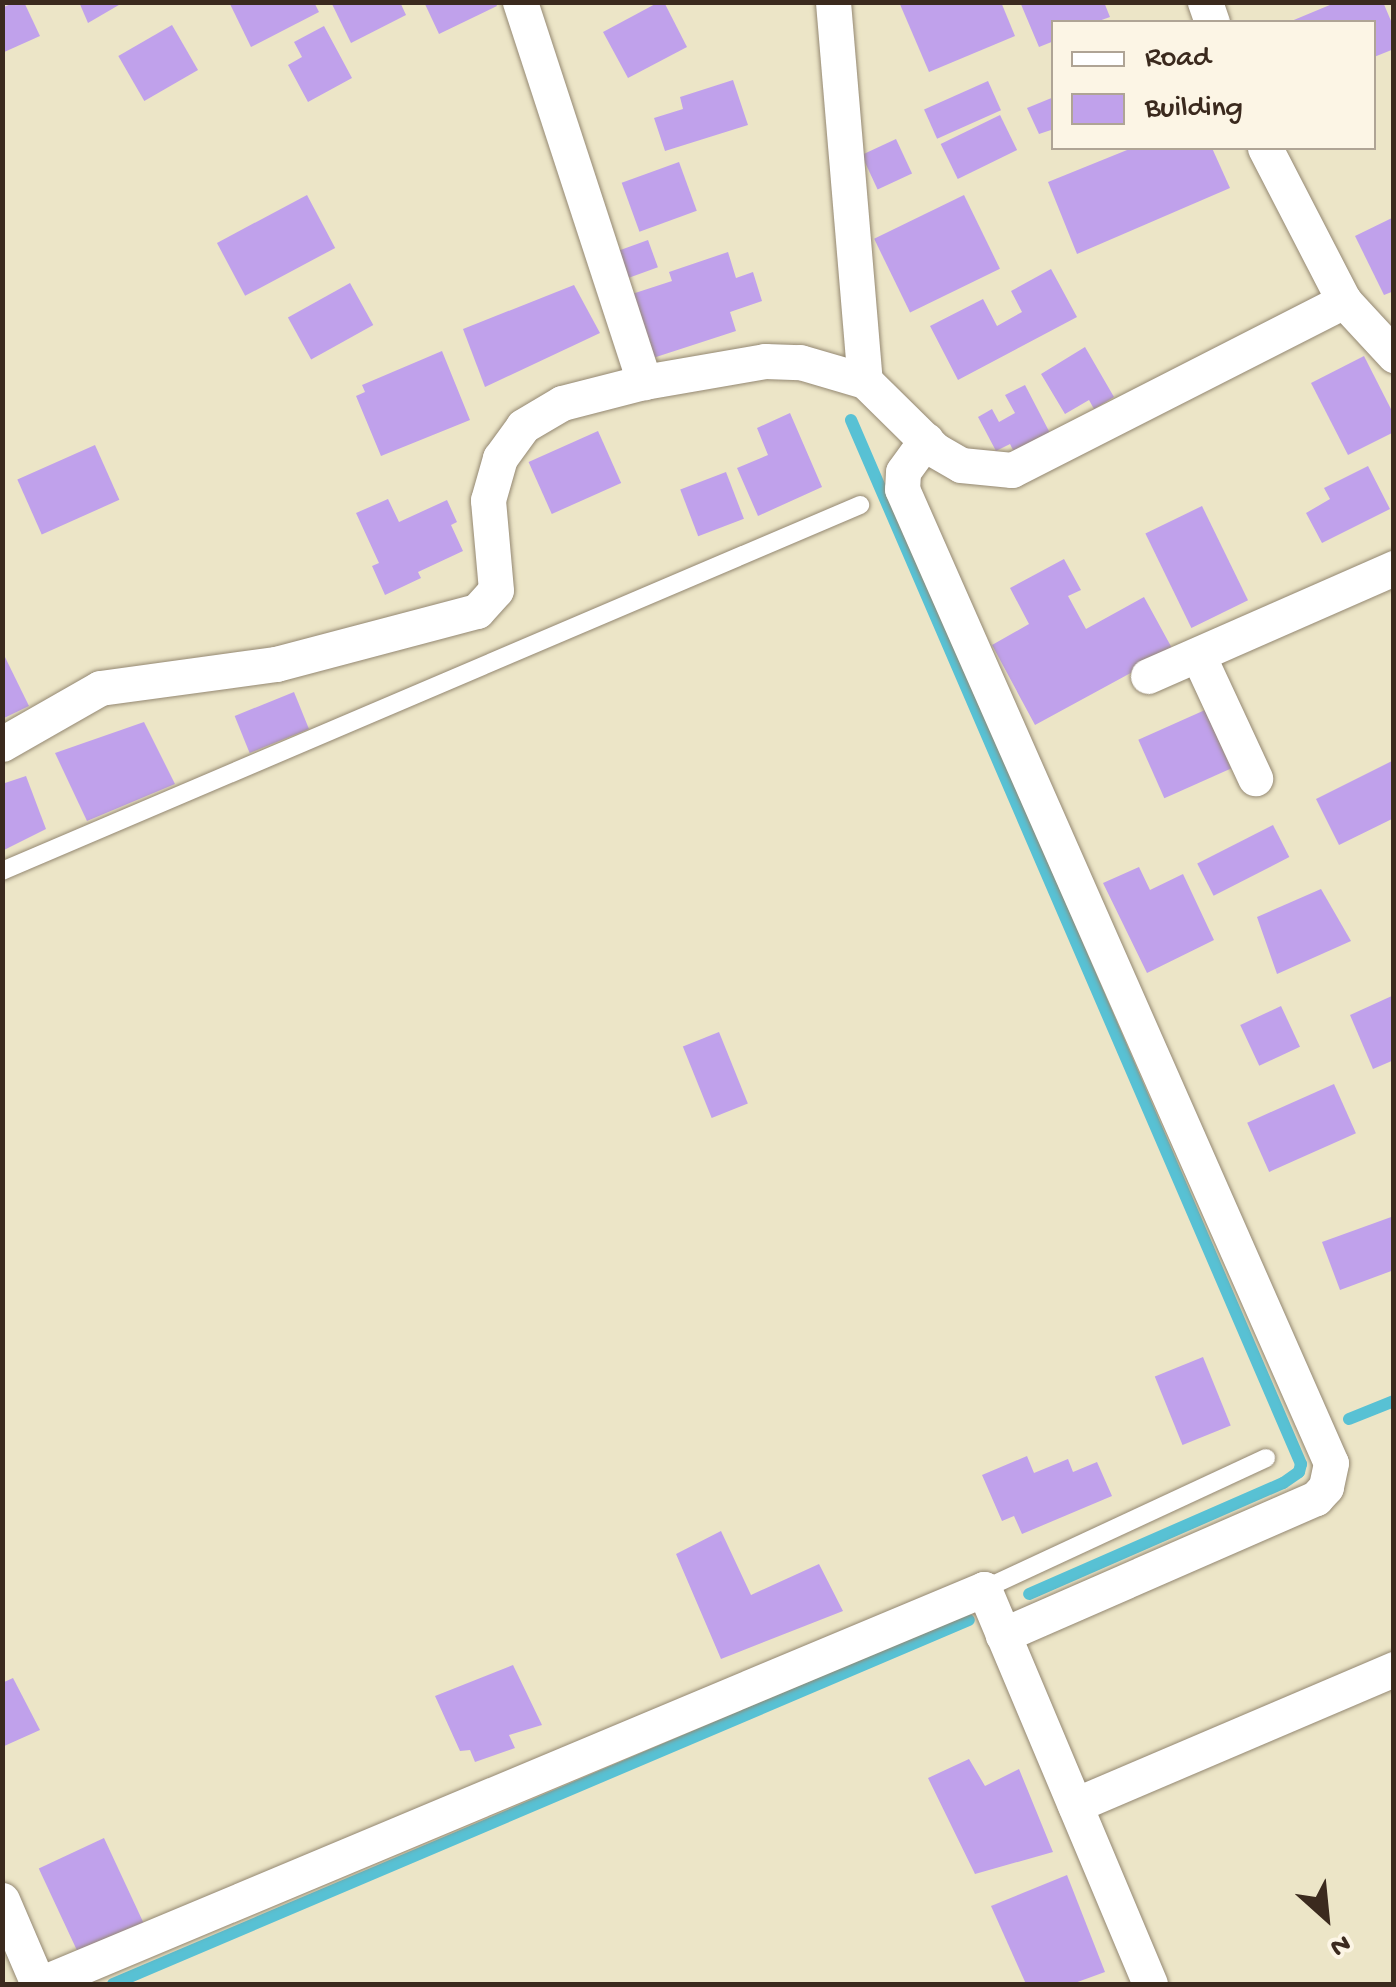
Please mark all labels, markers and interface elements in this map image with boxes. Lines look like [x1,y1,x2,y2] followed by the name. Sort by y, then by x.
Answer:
[1051,20,1376,150] legend
[1145,42,1211,77] text: Road
[1145,92,1243,127] text: Building
[1276,1867,1376,1967] north arrow
[1324,1925,1355,1963] text: N

